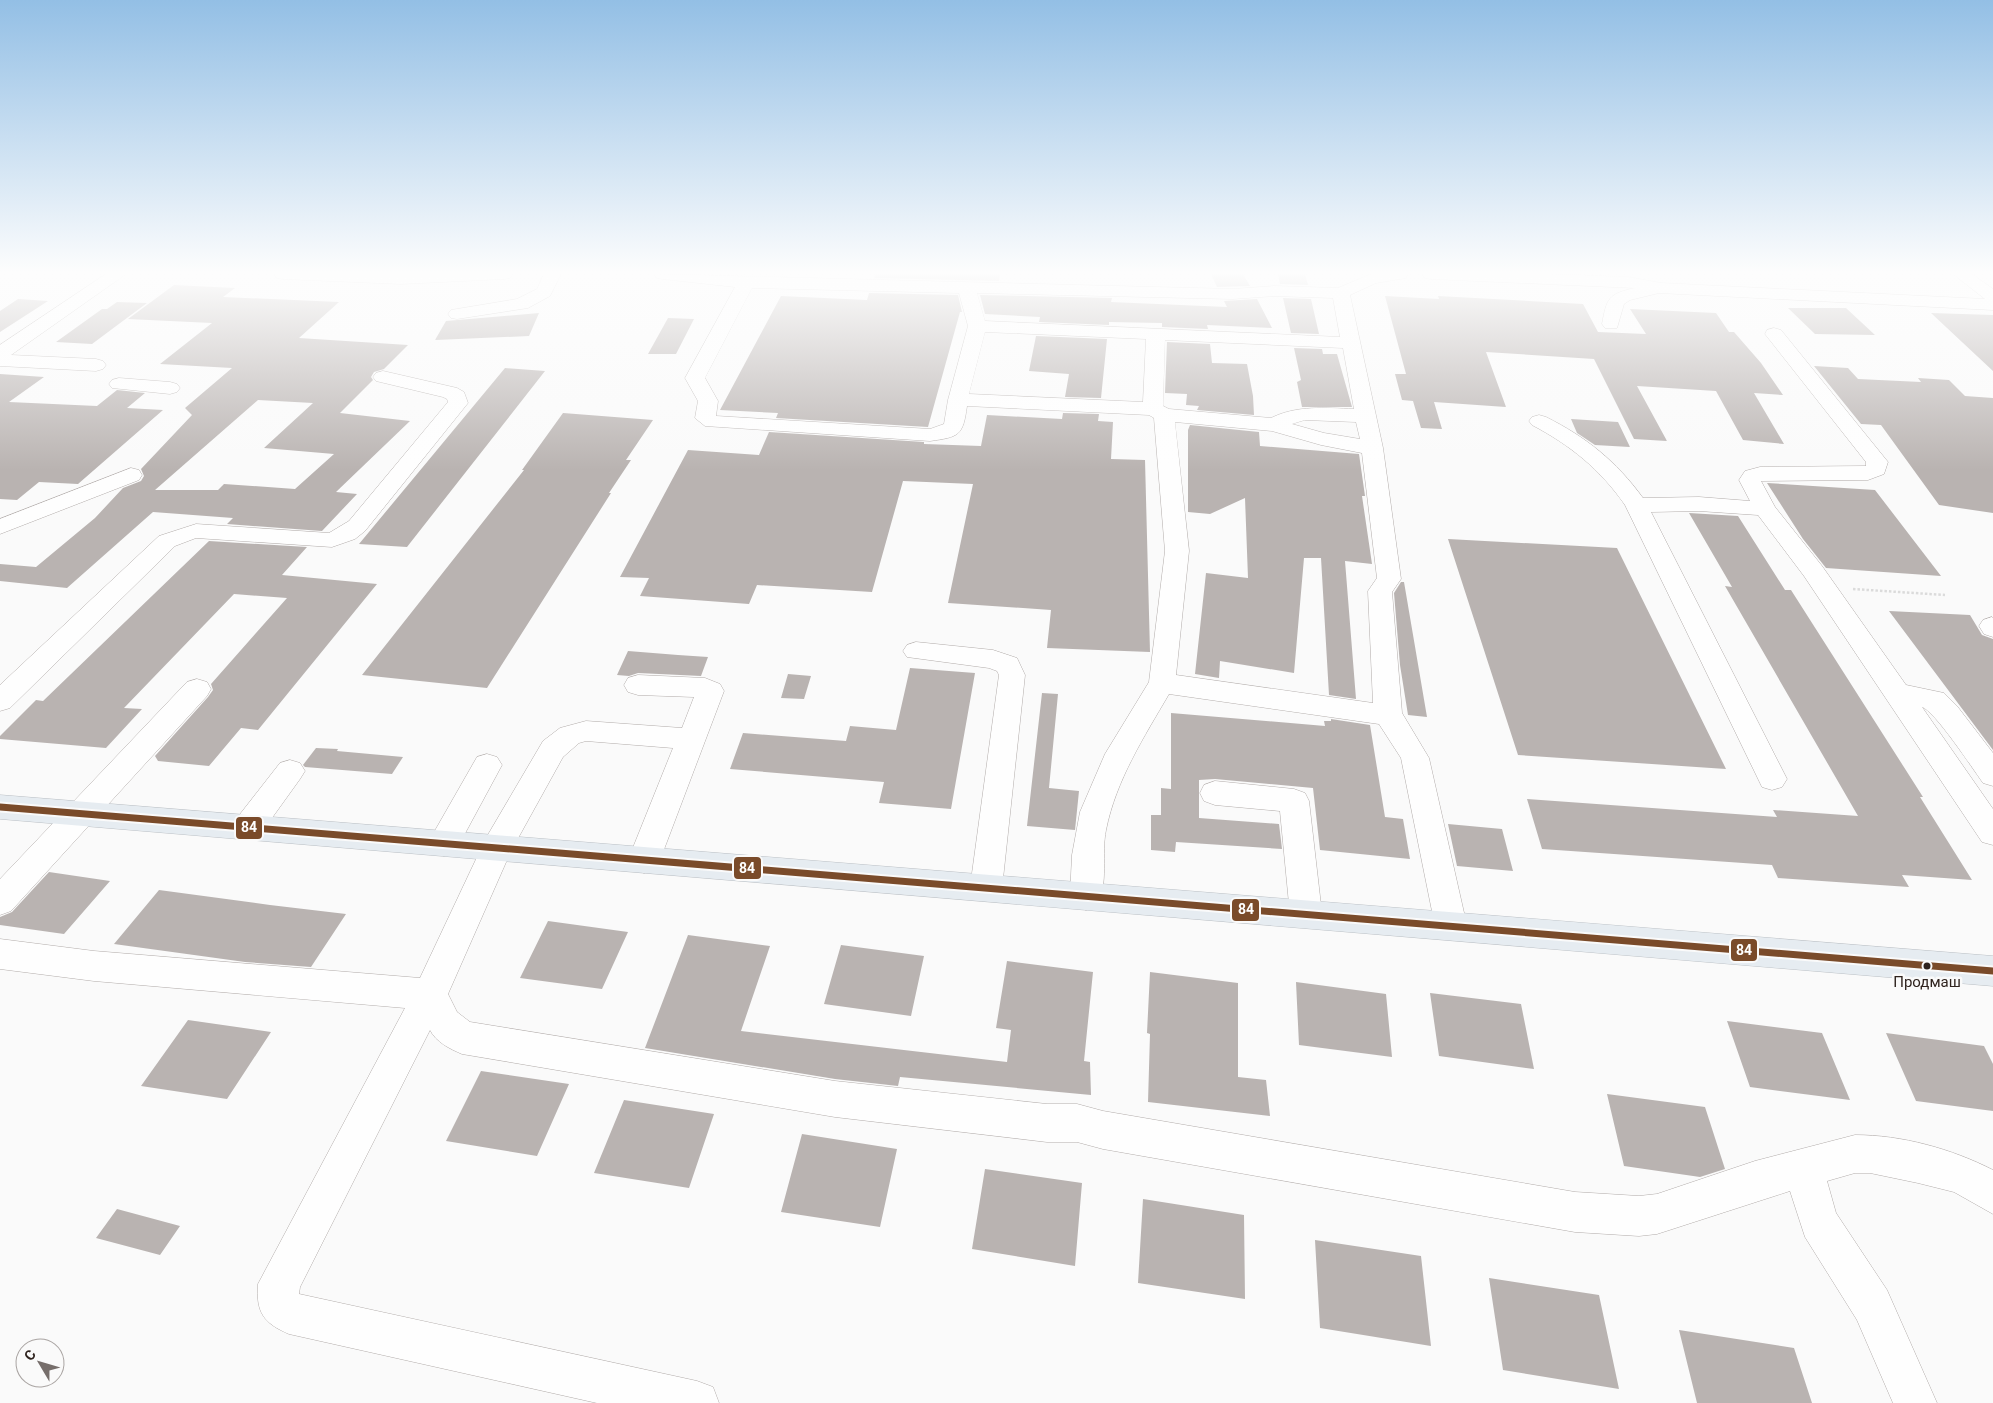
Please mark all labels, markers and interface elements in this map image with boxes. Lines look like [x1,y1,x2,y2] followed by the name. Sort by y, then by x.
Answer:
[235,816,263,840] line badge: 84
[241,819,257,835] text: 84
[733,856,762,880] line badge: 84
[739,860,755,876] text: 84
[1231,898,1260,922] line badge: 84
[1238,901,1254,917] text: 84
[1730,938,1758,962] line badge: 84
[1736,942,1752,958] text: 84
[1922,961,1932,971] marker: Продмаш
[1893,973,1961,991] place label: Продмаш
[15,1338,65,1388] north arrow
[21,1346,39,1364] text: С

